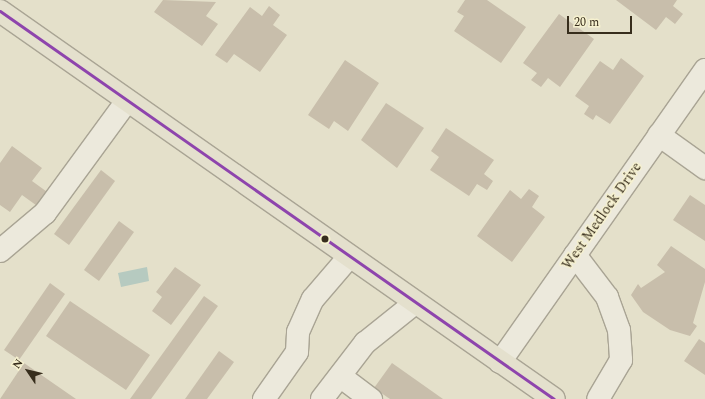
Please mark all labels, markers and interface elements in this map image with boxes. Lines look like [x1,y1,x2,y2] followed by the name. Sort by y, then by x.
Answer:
[569,8,634,34] scale bar
[574,13,599,32] text: 20 m
[559,159,645,273] street label: West Medlock Drive
[320,234,330,244] unlabelled marker
[8,351,48,391] north arrow
[8,355,27,372] text: N

